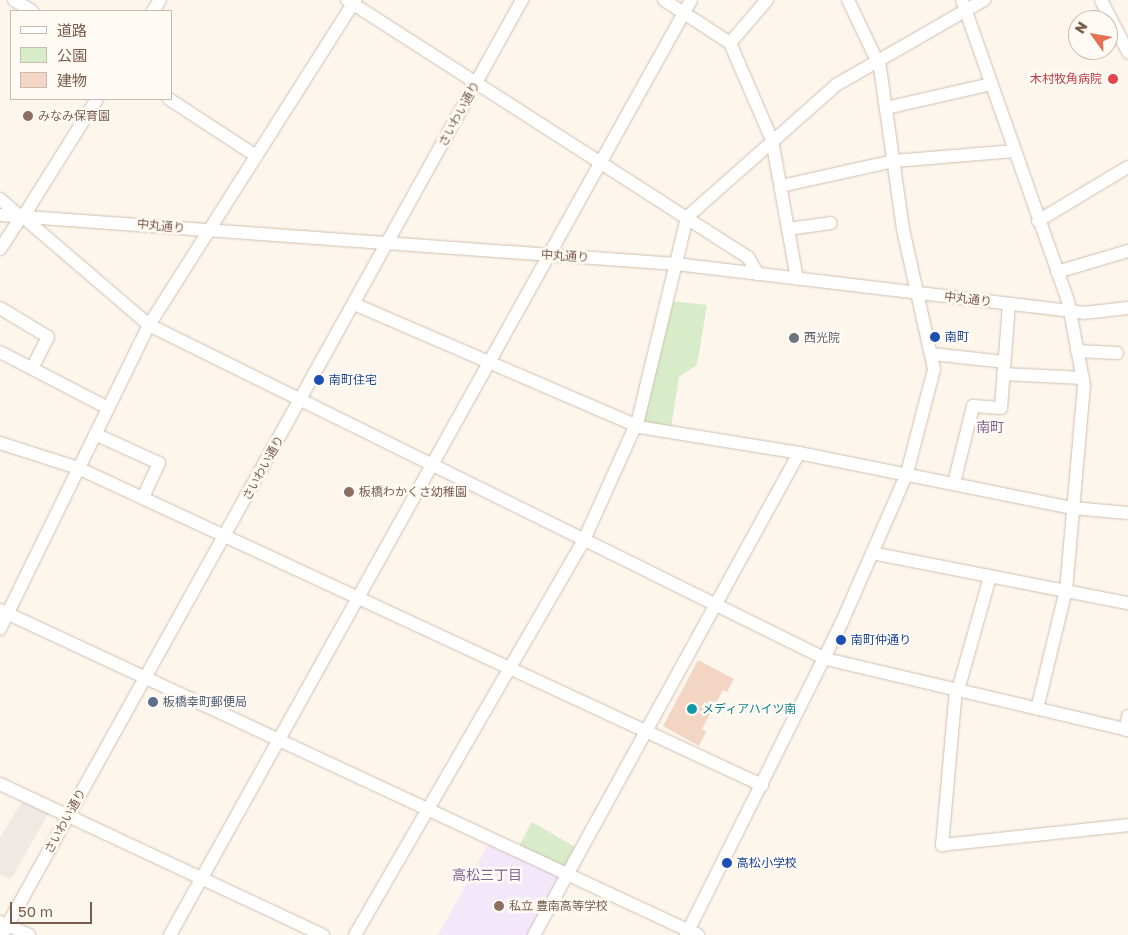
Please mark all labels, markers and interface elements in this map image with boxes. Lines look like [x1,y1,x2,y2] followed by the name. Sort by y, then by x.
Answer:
[10,10,172,100] legend
[1068,10,1118,60] north arrow
[1071,18,1091,36] text: N
[57,21,87,39] text: 道路
[57,46,87,64] text: 公園
[57,71,87,89] text: 建物
[1030,72,1102,86] place label: 木村牧角病院
[1106,72,1120,86] marker: 木村牧角病院
[435,79,483,149] street label: さいわい通り
[38,109,110,123] place label: みなみ保育園
[22,110,34,122] marker: みなみ保育園
[136,216,186,236] street label: 中丸通り
[541,247,589,265] street label: 中丸通り
[943,289,993,309] street label: 中丸通り
[945,330,969,344] place label: 南町
[804,331,840,345] place label: 西光院
[929,331,941,343] marker: 南町
[788,332,800,344] marker: 西光院
[329,373,377,387] place label: 南町住宅
[313,374,325,386] marker: 南町住宅
[976,419,1004,435] district label: 南町
[239,433,287,503] street label: さいわい通り
[359,485,467,499] place label: 板橋わかくさ幼稚園
[343,486,355,498] marker: 板橋わかくさ幼稚園
[851,633,911,647] place label: 南町仲通り
[835,634,847,646] marker: 南町仲通り
[163,695,247,709] place label: 板橋幸町郵便局
[147,696,159,708] marker: 板橋幸町郵便局
[702,702,798,716] place label: メディアハイツ南
[686,703,698,715] marker: メディアハイツ南
[41,786,89,856] street label: さいわい通り
[737,856,797,870] place label: 高松小学校
[721,857,733,869] marker: 高松小学校
[452,867,522,883] district label: 高松三丁目
[12,892,95,924] scale bar
[509,899,608,913] place label: 私立 豊南高等学校
[493,900,505,912] marker: 私立 豊南高等学校
[18,902,53,920] text: 50 m

